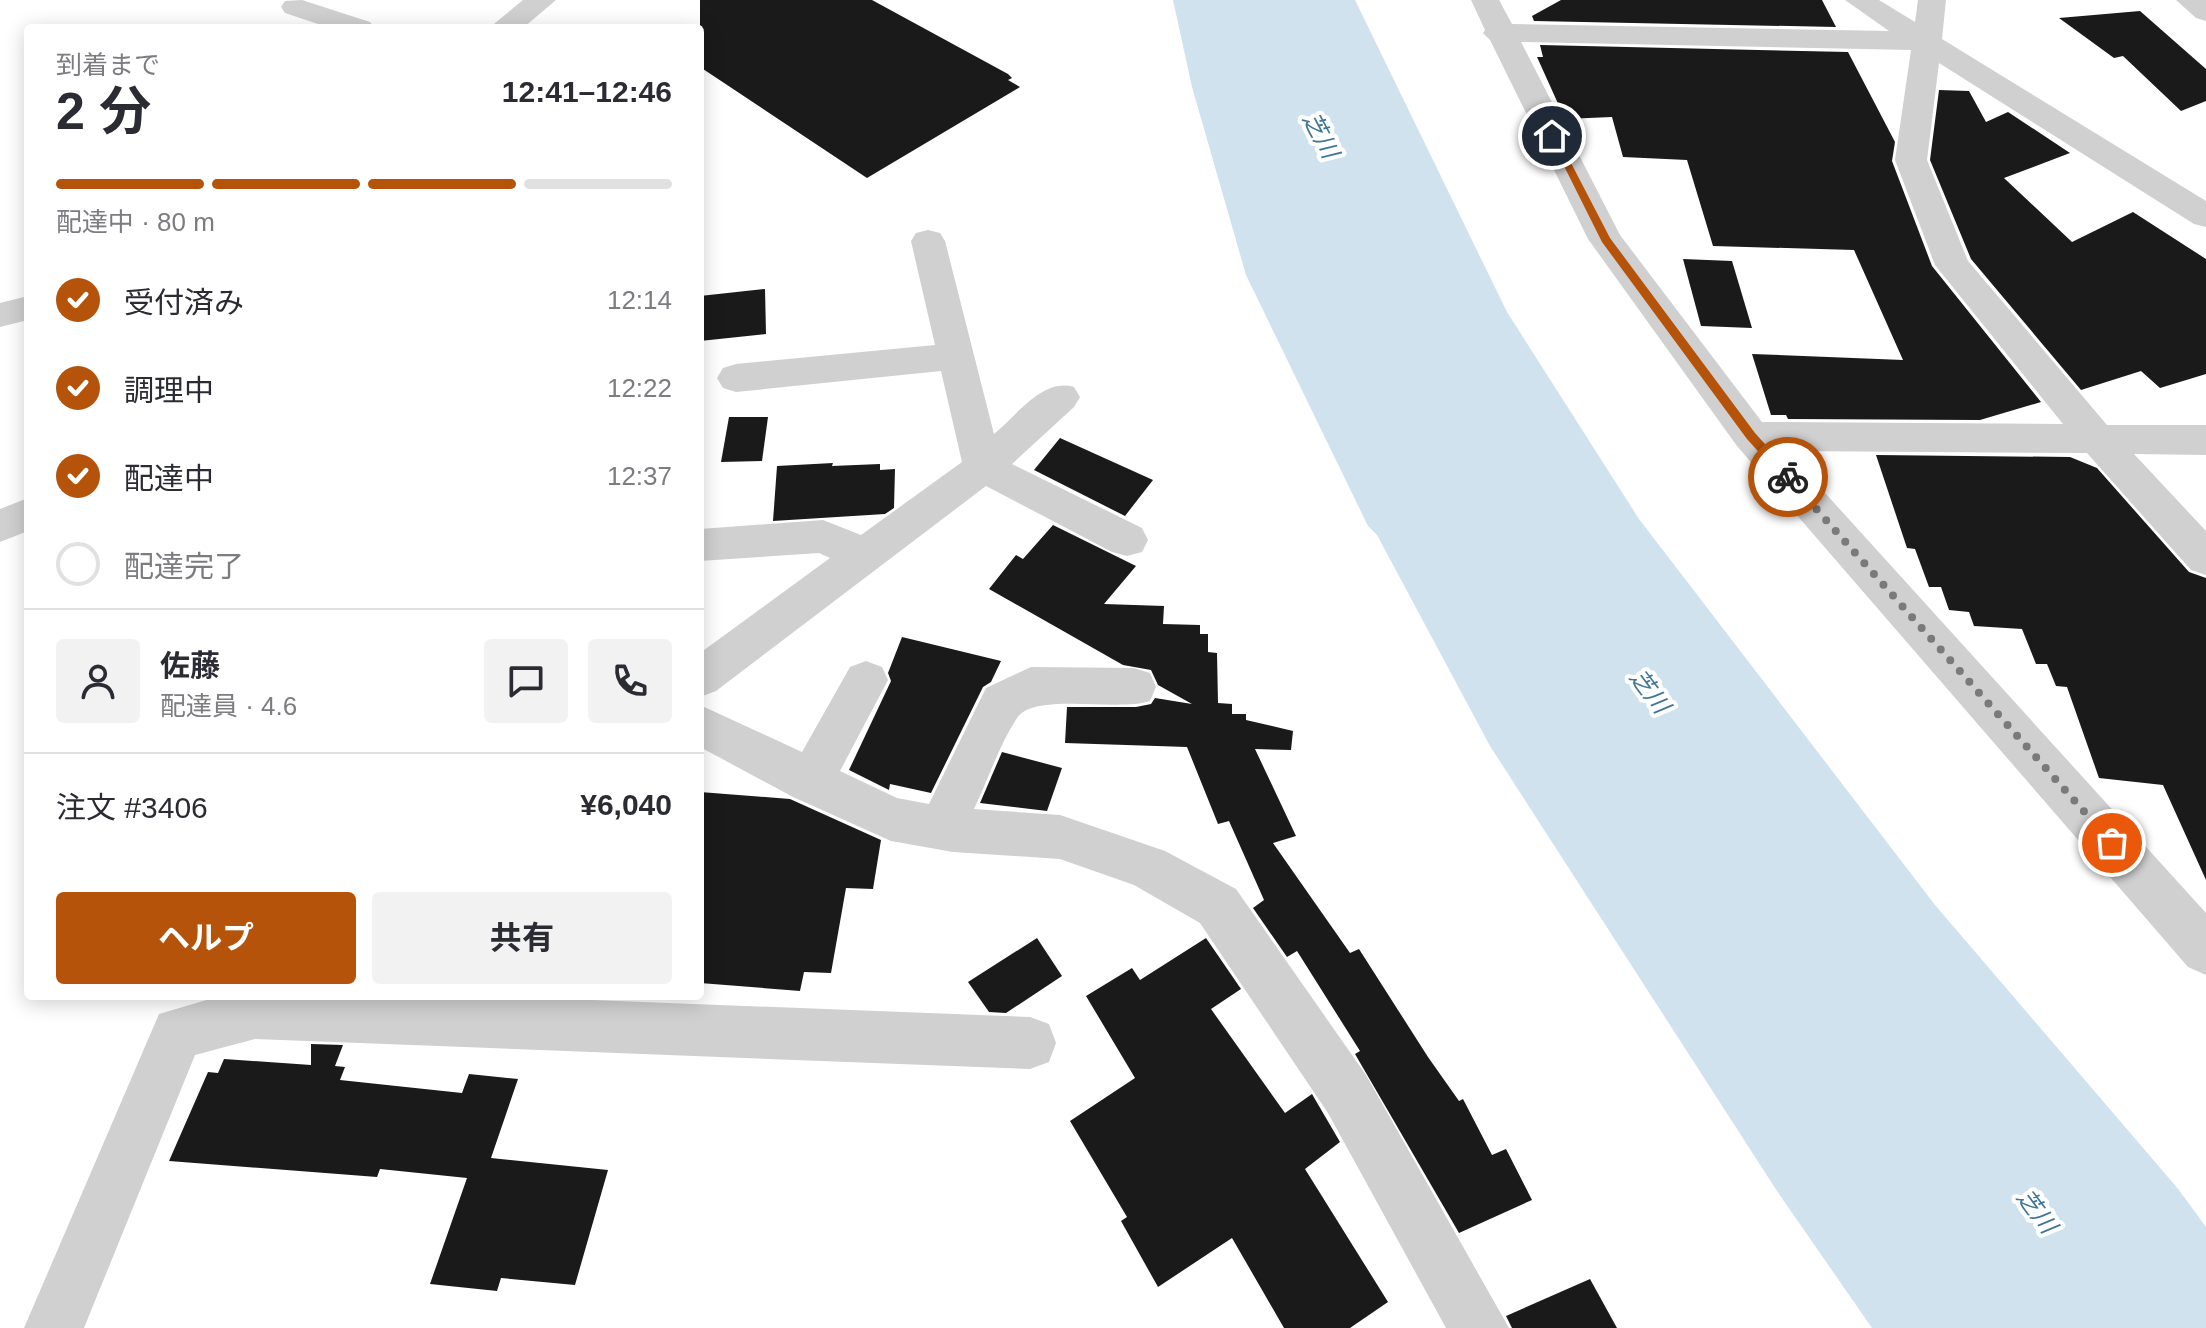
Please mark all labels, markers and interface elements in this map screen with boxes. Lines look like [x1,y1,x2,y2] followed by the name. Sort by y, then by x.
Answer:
[56,50,160,80] text: 到着まで
[502,75,672,108] text: 12:41–12:46
[56,82,151,140] text: 2 分
[1518,102,1586,170] pin
[1298,107,1346,165] water label: 芝川
[1530,114,1574,158] icon: home
[56,207,215,237] text: 配達中 · 80 m
[56,278,100,322] icon: check
[607,285,672,315] text: 12:14
[124,286,244,319] text: 受付済み
[56,366,100,410] icon: check
[607,373,672,403] text: 12:22
[124,374,214,407] text: 調理中
[1748,437,1828,517] courier
[56,454,100,498] icon: check
[1766,455,1810,499] icon: bike
[607,461,672,491] text: 12:37
[124,462,214,495] text: 配達中
[124,550,244,583] text: 配達完了
[56,639,140,723] button: person
[484,639,568,723] button: chat
[588,639,672,723] button: phone
[160,649,220,682] text: 佐藤
[1625,664,1677,721] water label: 芝川
[160,691,297,721] text: 配達員 · 4.6
[580,788,672,821] text: ¥6,040
[56,791,208,824] text: 注文 #3406
[2078,809,2146,877] pin
[2090,821,2134,865] icon: bag
[56,892,356,984] button: ヘルプ
[372,892,672,984] button: 共有
[2012,1184,2064,1241] water label: 芝川

